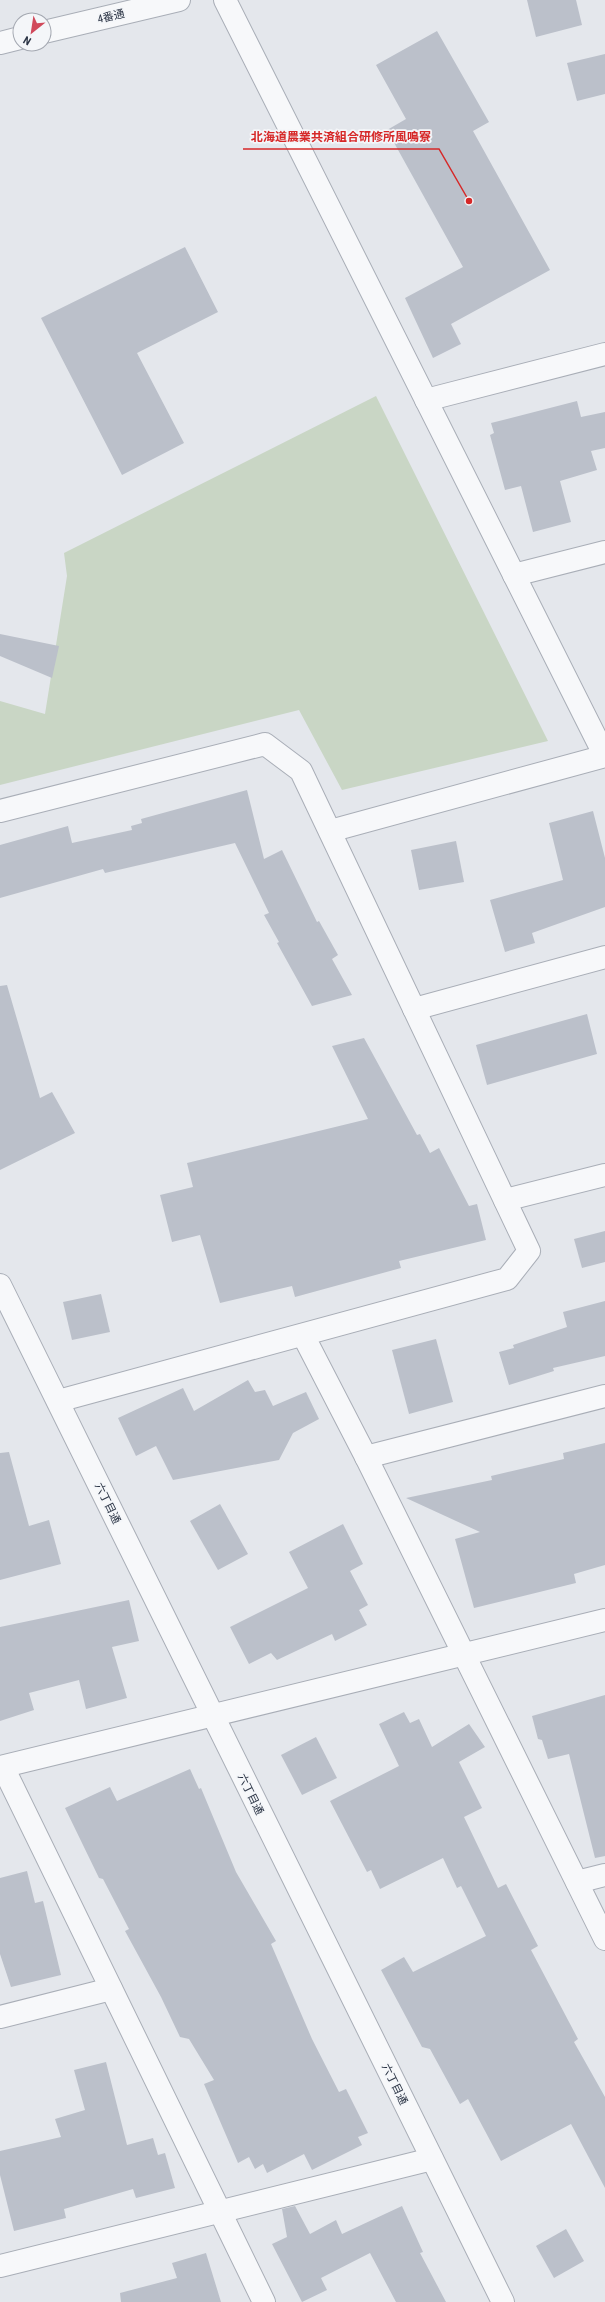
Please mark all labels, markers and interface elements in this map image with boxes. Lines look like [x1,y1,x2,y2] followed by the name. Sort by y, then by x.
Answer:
[96,7,126,26] street label: 4番通
[12,12,52,52] north arrow
[21,33,33,48] text: N
[243,125,439,149] callout: 北海道農業共済組合研修所風鳴寮
[251,130,431,144] text: 北海道農業共済組合研修所風鳴寮
[92,1481,123,1526] street label: 六丁目通
[235,1772,266,1817] street label: 六丁目通
[379,2062,410,2107] street label: 六丁目通

